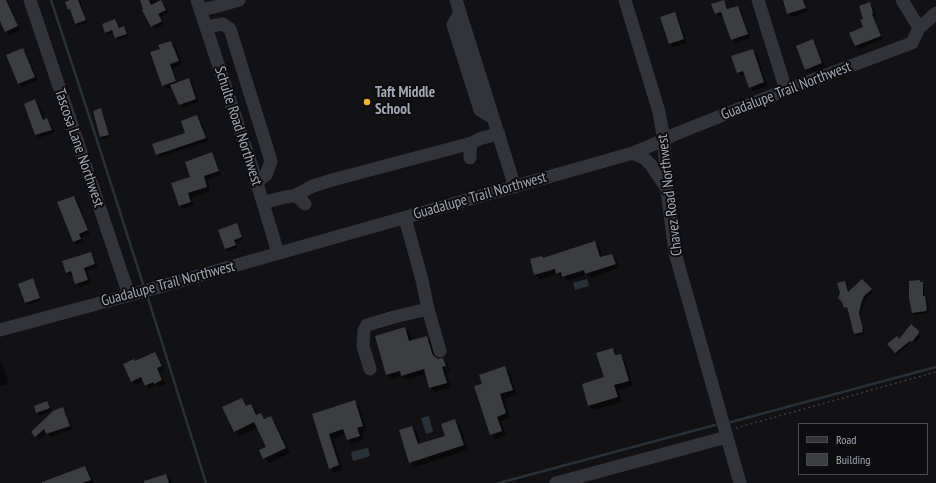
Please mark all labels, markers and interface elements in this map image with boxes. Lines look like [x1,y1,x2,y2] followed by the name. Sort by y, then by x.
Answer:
[719,58,853,124] street label: Guadalupe Trail Northwest
[210,64,266,188] street label: Schulte Road Northwest
[375,84,435,119] place label: Taft Middle School
[50,86,108,210] street label: Tascosa Lane Northwest
[362,97,372,107] marker: Taft Middle School
[654,133,686,257] street label: Chavez Road Northwest
[411,168,549,224] street label: Guadalupe Trail Northwest
[99,257,237,311] street label: Guadalupe Trail Northwest
[798,423,928,475] legend
[836,432,856,447] text: Road
[836,452,871,467] text: Building

